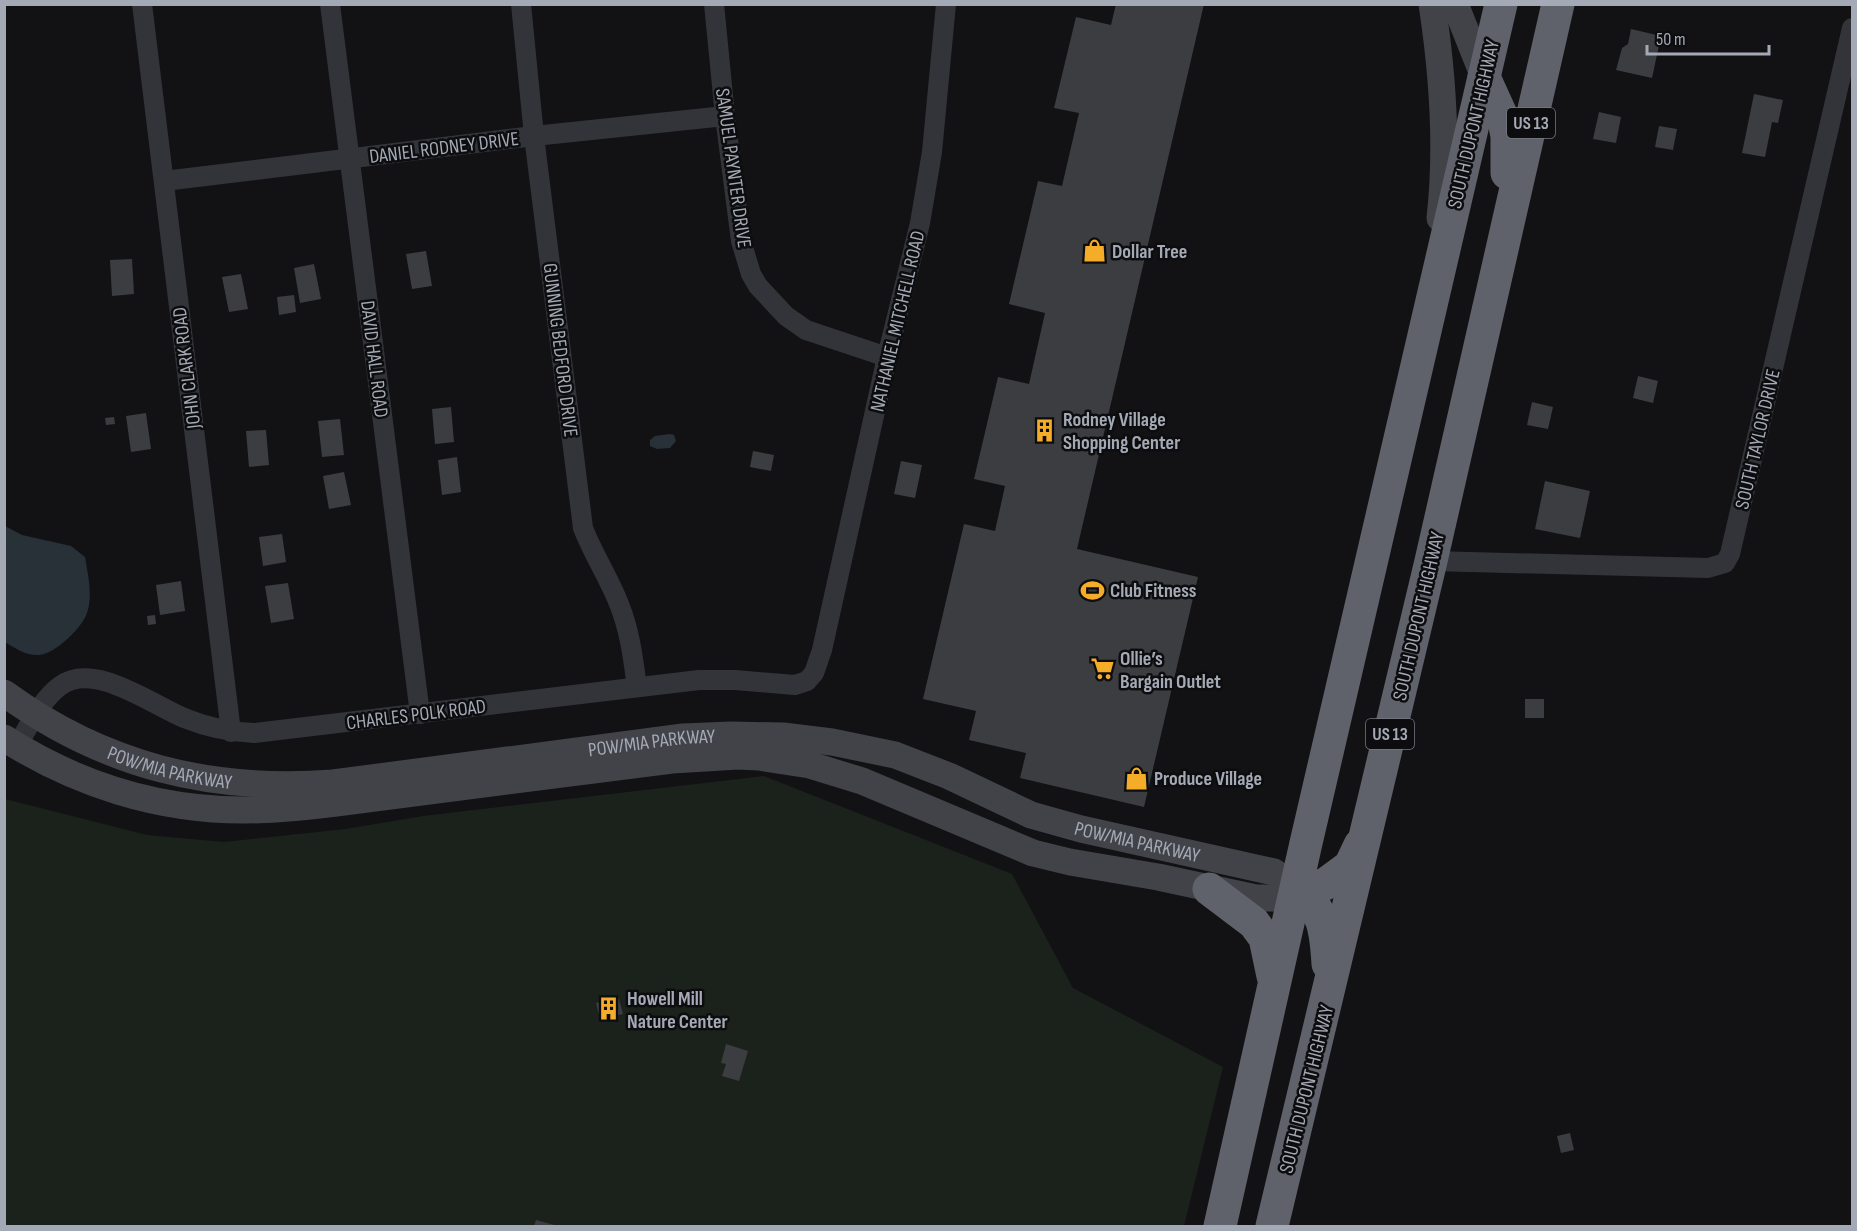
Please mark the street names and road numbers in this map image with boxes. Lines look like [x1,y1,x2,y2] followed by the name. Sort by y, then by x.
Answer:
[1443,37,1505,211] street label: SOUTH DUPONT HIGHWAY
[710,87,756,250] street label: SAMUEL PAYNTER DRIVE
[1507,108,1555,138] road number: US 13
[368,127,520,169] street label: DANIEL RODNEY DRIVE
[865,228,930,414] street label: NATHANIEL MITCHELL ROAD
[537,262,583,438] street label: GUNNING BEDFORD DRIVE
[355,299,393,419] street label: DAVID HALL ROAD
[168,306,206,431] street label: JOHN CLARK ROAD
[1730,367,1786,511] street label: SOUTH TAYLOR DRIVE
[1388,529,1450,703] street label: SOUTH DUPONT HIGHWAY
[345,695,487,735] street label: CHARLES POLK ROAD
[1366,719,1414,749] road number: US 13
[587,725,716,762] street label: POW/MIA PARKWAY
[104,741,234,795] street label: POW/MIA PARKWAY
[1072,817,1203,868] street label: POW/MIA PARKWAY
[1274,1002,1340,1176] street label: SOUTH DUPONT HIGHWAY

